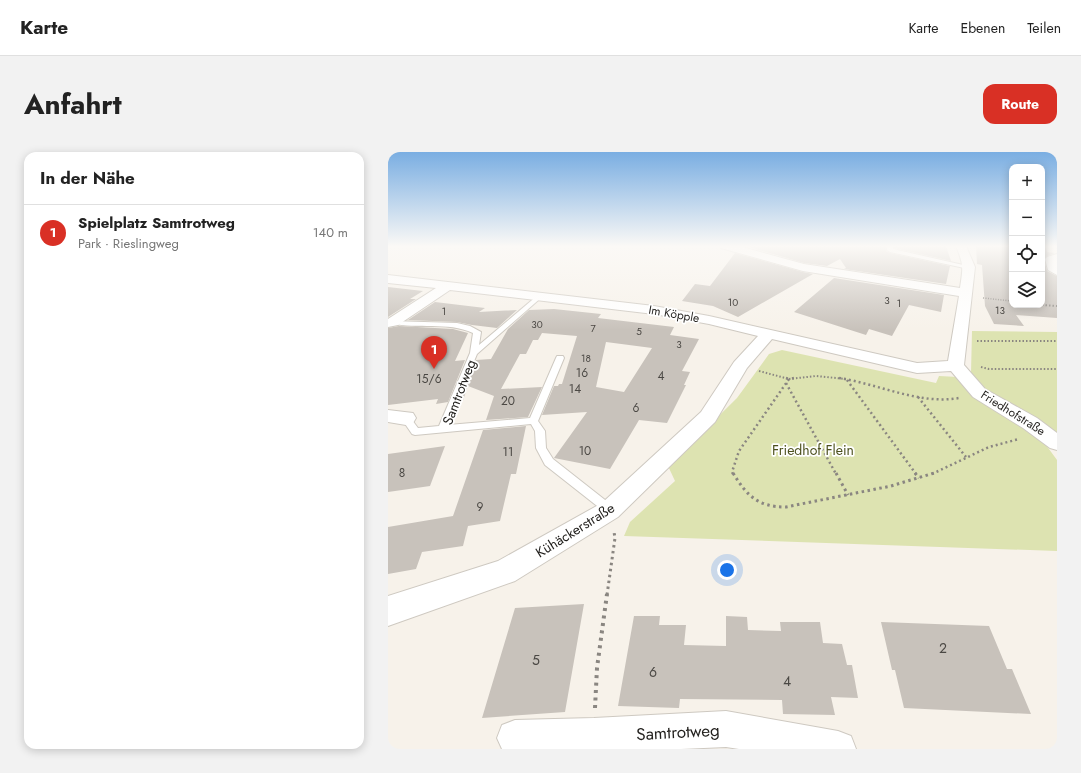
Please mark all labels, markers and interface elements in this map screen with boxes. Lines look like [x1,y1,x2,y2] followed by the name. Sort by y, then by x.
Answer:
[20,14,68,41] text: Karte
[908,18,938,38] text: Karte
[960,18,1005,38] text: Ebenen
[1027,18,1061,38] text: Teilen
[24,84,122,125] text: Anfahrt
[983,84,1057,124] button: Route
[1009,164,1045,308] map controls
[1009,164,1045,200] button: +
[40,166,135,190] text: In der Nähe
[1009,200,1045,236] button: −
[78,212,235,234] text: Spielplatz Samtrotweg
[50,223,56,242] text: 1
[313,223,348,242] text: 140 m
[78,234,179,253] text: Park · Rieslingweg
[1009,236,1045,272] button: locate
[1009,272,1045,308] button: layers
[884,293,890,308] house number: 3
[728,295,738,310] house number: 10
[897,296,901,311] house number: 1
[647,301,701,327] street label: Im Köpple
[995,303,1006,318] house number: 13
[442,304,446,319] house number: 1
[531,317,543,332] house number: 30
[590,321,596,336] house number: 7
[636,324,642,339] house number: 5
[421,336,447,369] pin: 1
[676,337,682,352] house number: 3
[581,351,591,366] house number: 18
[437,356,481,428] street label: Samtrotweg
[576,364,588,382] house number: 16
[658,367,665,385] house number: 4
[416,370,442,388] house number: 15/6
[569,380,581,398] house number: 14
[977,386,1049,440] street label: Friedhofstraße
[501,392,515,410] house number: 20
[633,399,640,417] house number: 6
[772,440,854,460] park label: Friedhof Flein
[579,442,591,460] house number: 10
[503,443,513,461] house number: 11
[399,464,405,482] house number: 8
[477,498,484,516] house number: 9
[532,498,618,562] street label: Kühäckerstraße
[717,560,737,580] your location
[939,638,947,658] house number: 2
[532,650,540,670] house number: 5
[649,662,657,682] house number: 6
[783,671,791,691] house number: 4
[636,718,720,746] street label: Samtrotweg

